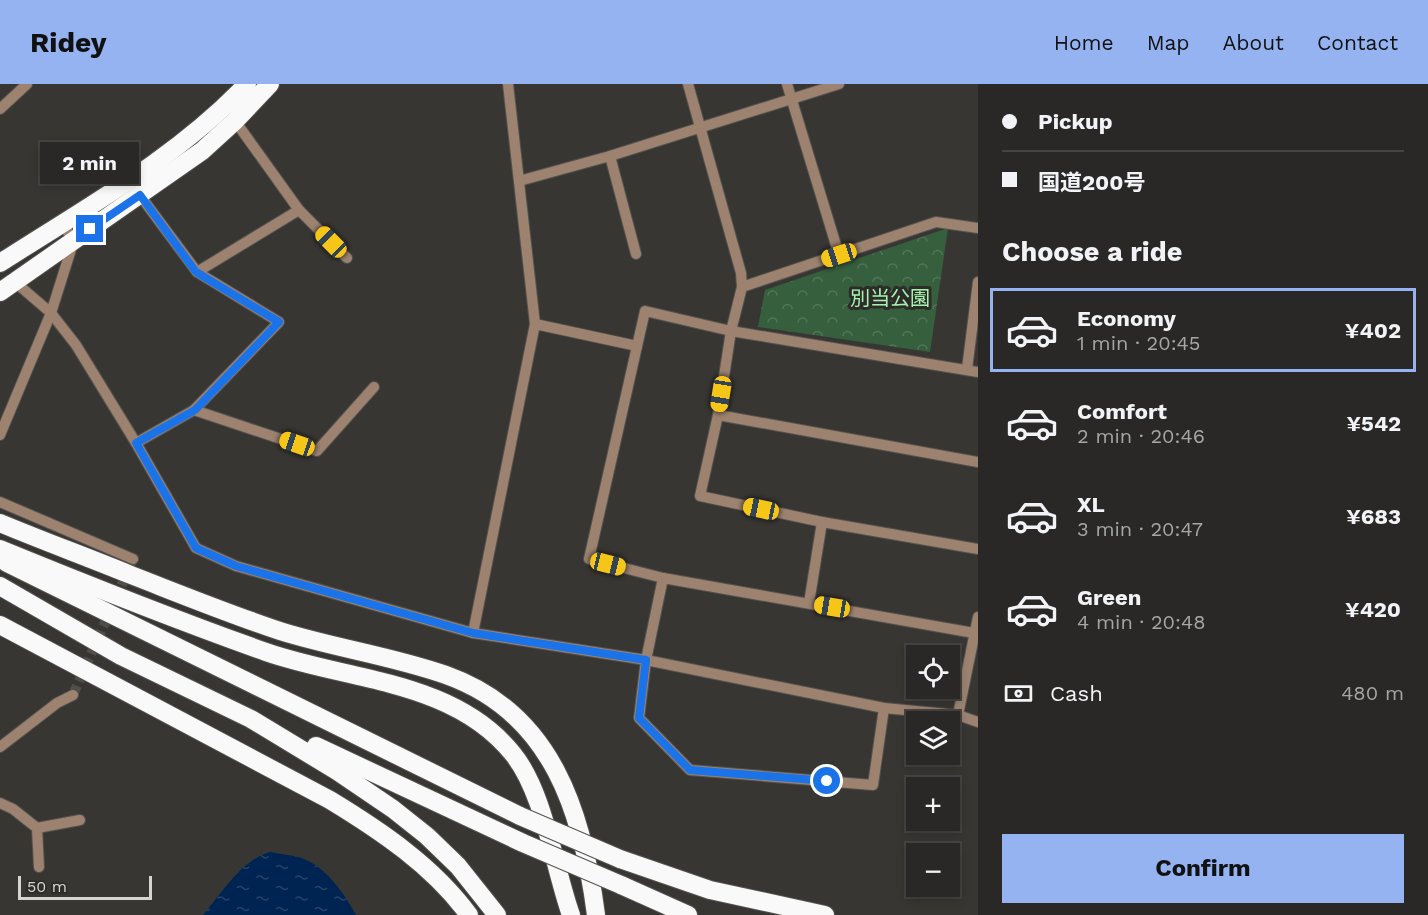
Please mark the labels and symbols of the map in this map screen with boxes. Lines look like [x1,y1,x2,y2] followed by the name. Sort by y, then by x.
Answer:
[40,142,140,184] callout: 2 min
[76,215,103,242] route end
[312,223,350,261] car
[819,241,859,269] car
[850,286,930,310] park label: 別当公園
[709,375,733,413] car
[277,430,317,458] car
[742,496,780,522] car
[588,551,628,577] car
[813,595,851,619] car
[813,767,840,794] route start
[18,873,152,900] scale bar

